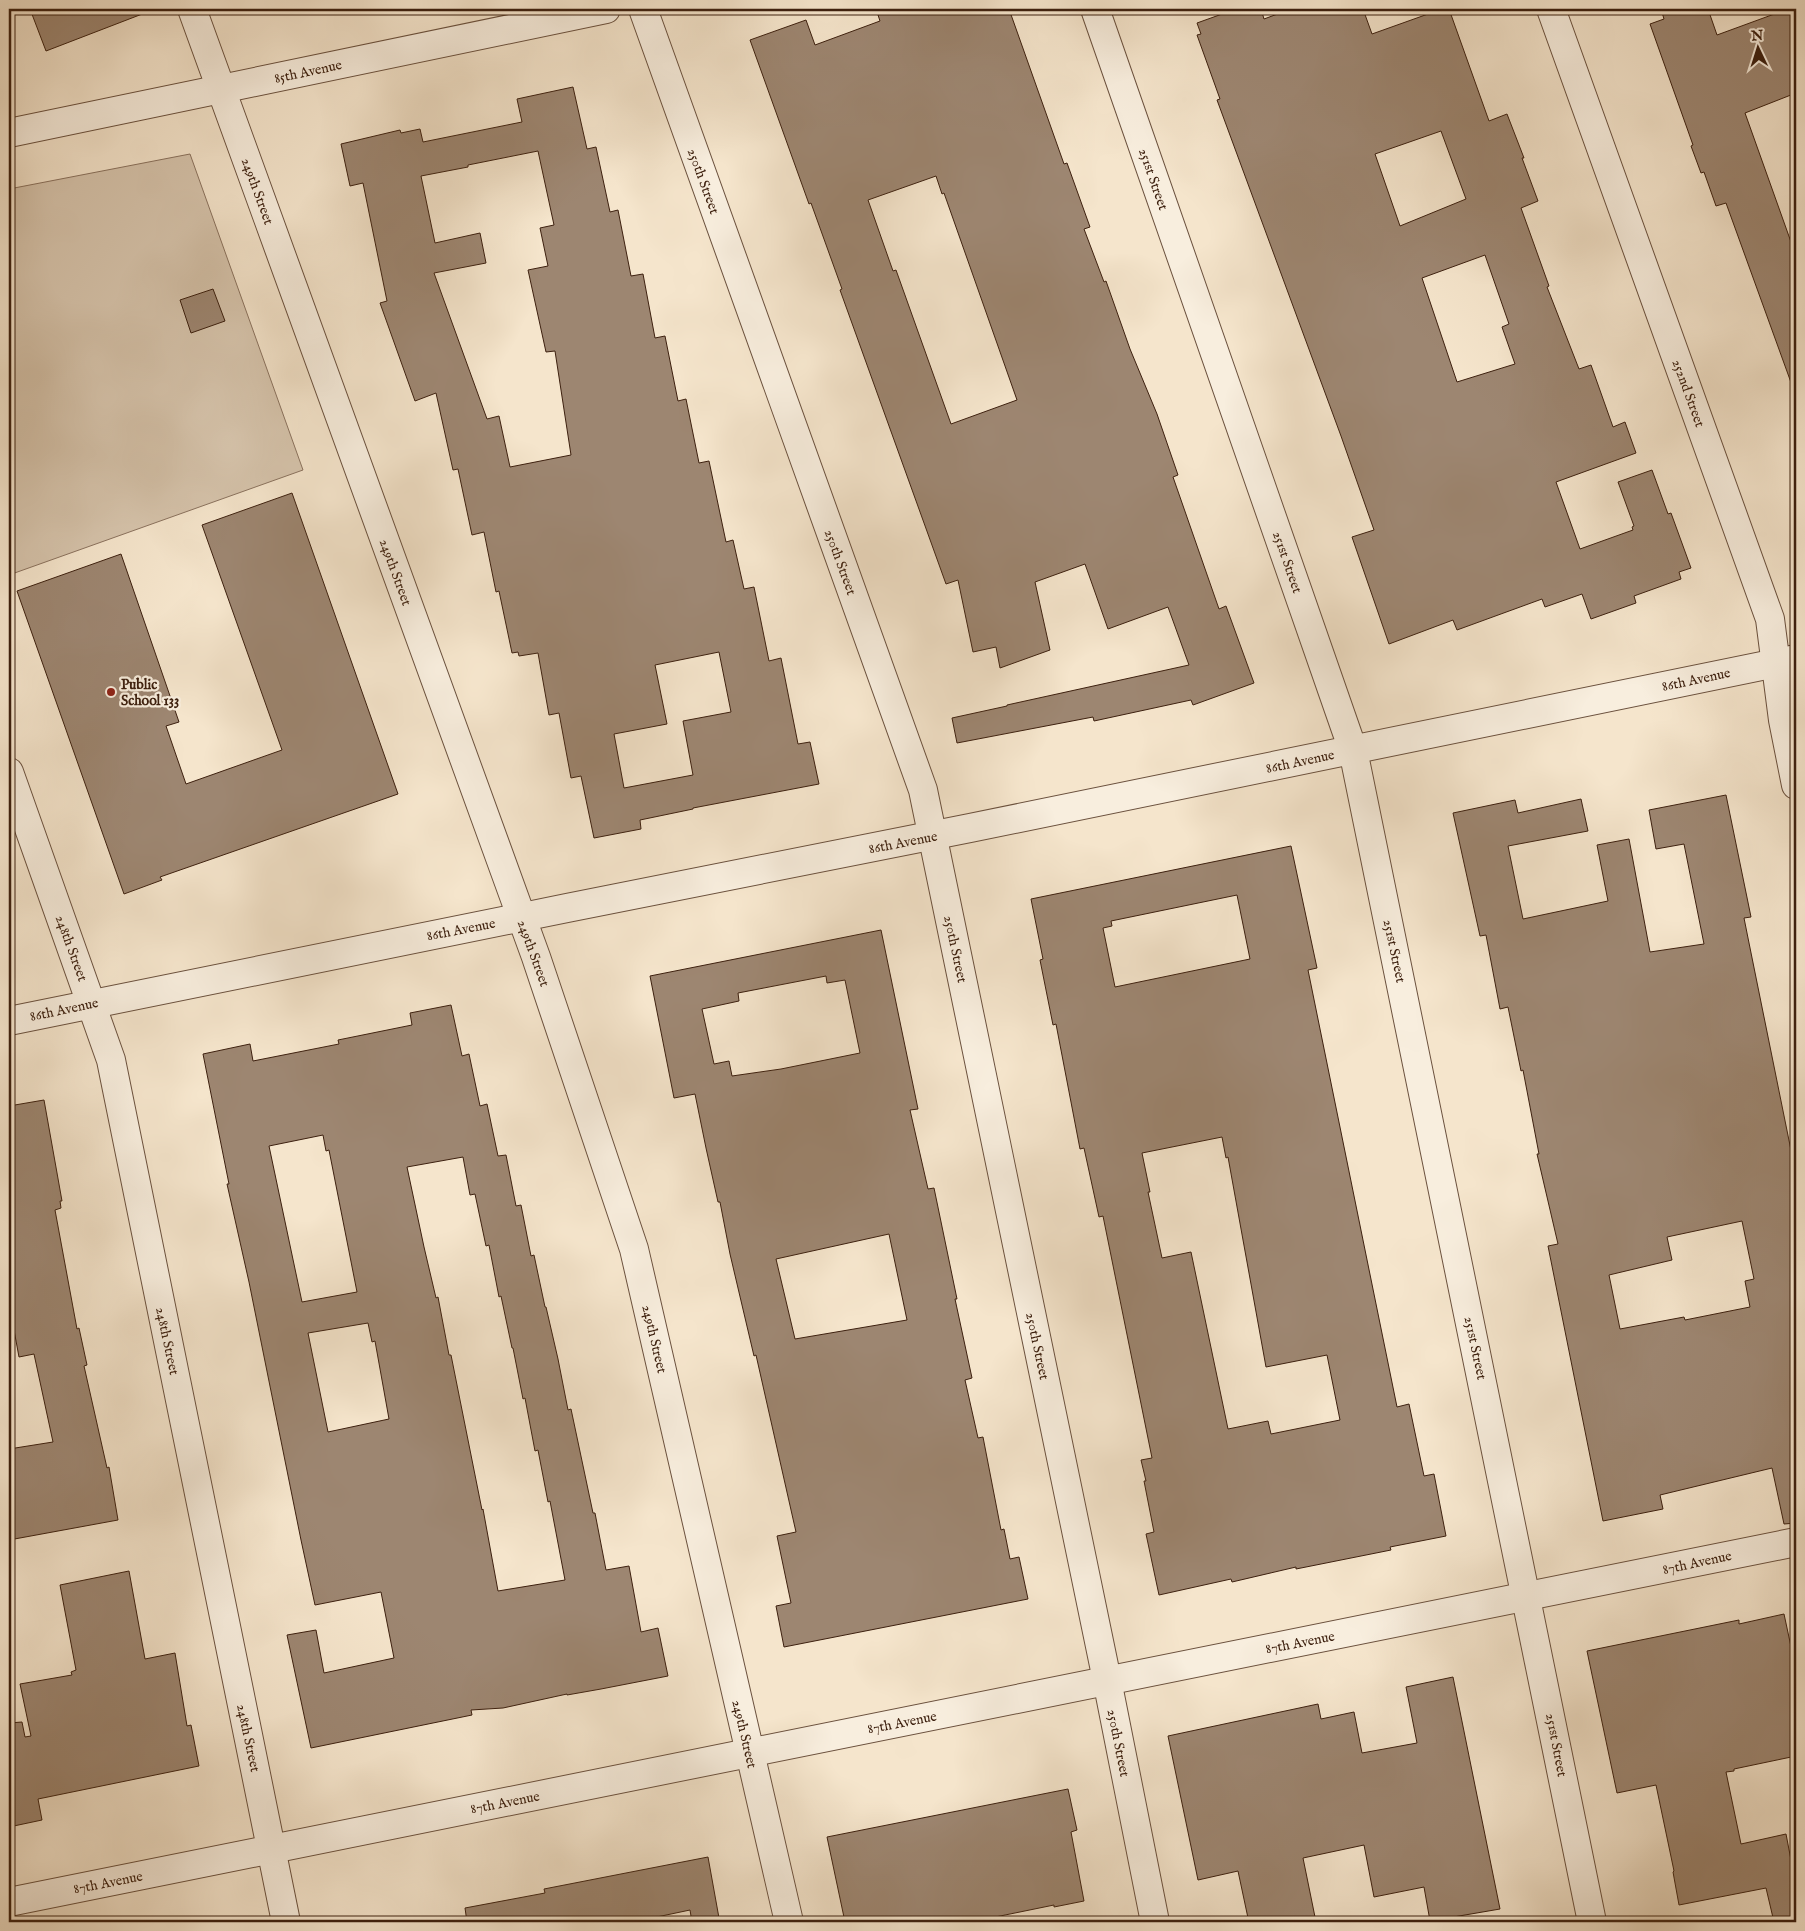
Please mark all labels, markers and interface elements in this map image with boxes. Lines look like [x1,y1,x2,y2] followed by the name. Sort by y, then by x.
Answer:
[1732,22,1782,72] north arrow
[1749,27,1764,45] text: N
[273,56,344,88] street label: 85th Avenue
[683,146,723,217] street label: 250th Street
[1134,146,1172,213] street label: 251st Street
[237,156,277,227] street label: 249th Street
[1667,357,1709,430] street label: 252nd Street
[820,527,860,598] street label: 250th Street
[1268,529,1306,596] street label: 251st Street
[375,537,415,608] street label: 249th Street
[1660,664,1733,696] street label: 86th Avenue
[121,676,179,710] place label: Public School 133
[105,686,117,698] marker: Public School 133
[1264,746,1337,778] street label: 86th Avenue
[867,827,940,858] street label: 86th Avenue
[51,913,91,984] street label: 248th Street
[425,914,498,945] street label: 86th Avenue
[939,914,971,985] street label: 250th Street
[513,918,553,989] street label: 249th Street
[1379,918,1410,985] street label: 251st Street
[28,994,101,1026] street label: 86th Avenue
[637,1303,671,1375] street label: 249th Street
[151,1306,183,1377] street label: 248th Street
[1021,1311,1053,1382] street label: 250th Street
[1460,1315,1491,1382] street label: 251st Street
[1661,1547,1734,1579] street label: 87th Avenue
[1264,1627,1337,1659] street label: 87th Avenue
[727,1698,761,1770] street label: 249th Street
[232,1703,264,1774] street label: 248th Street
[866,1707,939,1739] street label: 87th Avenue
[1103,1708,1133,1779] street label: 250th Street
[1541,1712,1571,1779] street label: 251st Street
[469,1787,542,1819] street label: 87th Avenue
[72,1867,145,1899] street label: 87th Avenue

